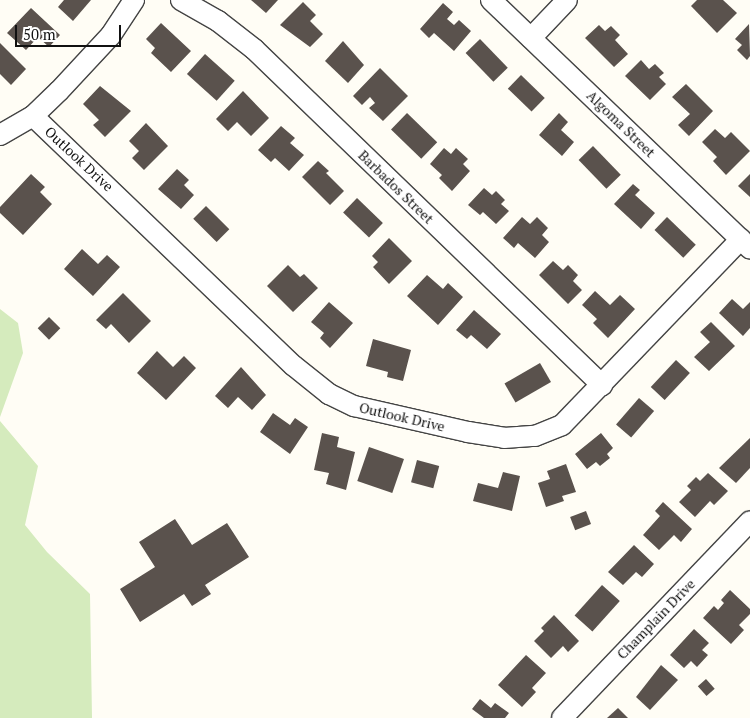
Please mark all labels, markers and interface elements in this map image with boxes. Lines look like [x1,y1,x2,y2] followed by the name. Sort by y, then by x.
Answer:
[18,15,124,47] scale bar
[23,24,56,44] text: 50 m
[583,87,659,161] street label: Algoma Street
[41,123,117,195] street label: Outlook Drive
[355,147,437,227] street label: Barbados Street
[358,399,446,435] street label: Outlook Drive
[614,575,698,663] street label: Champlain Drive

